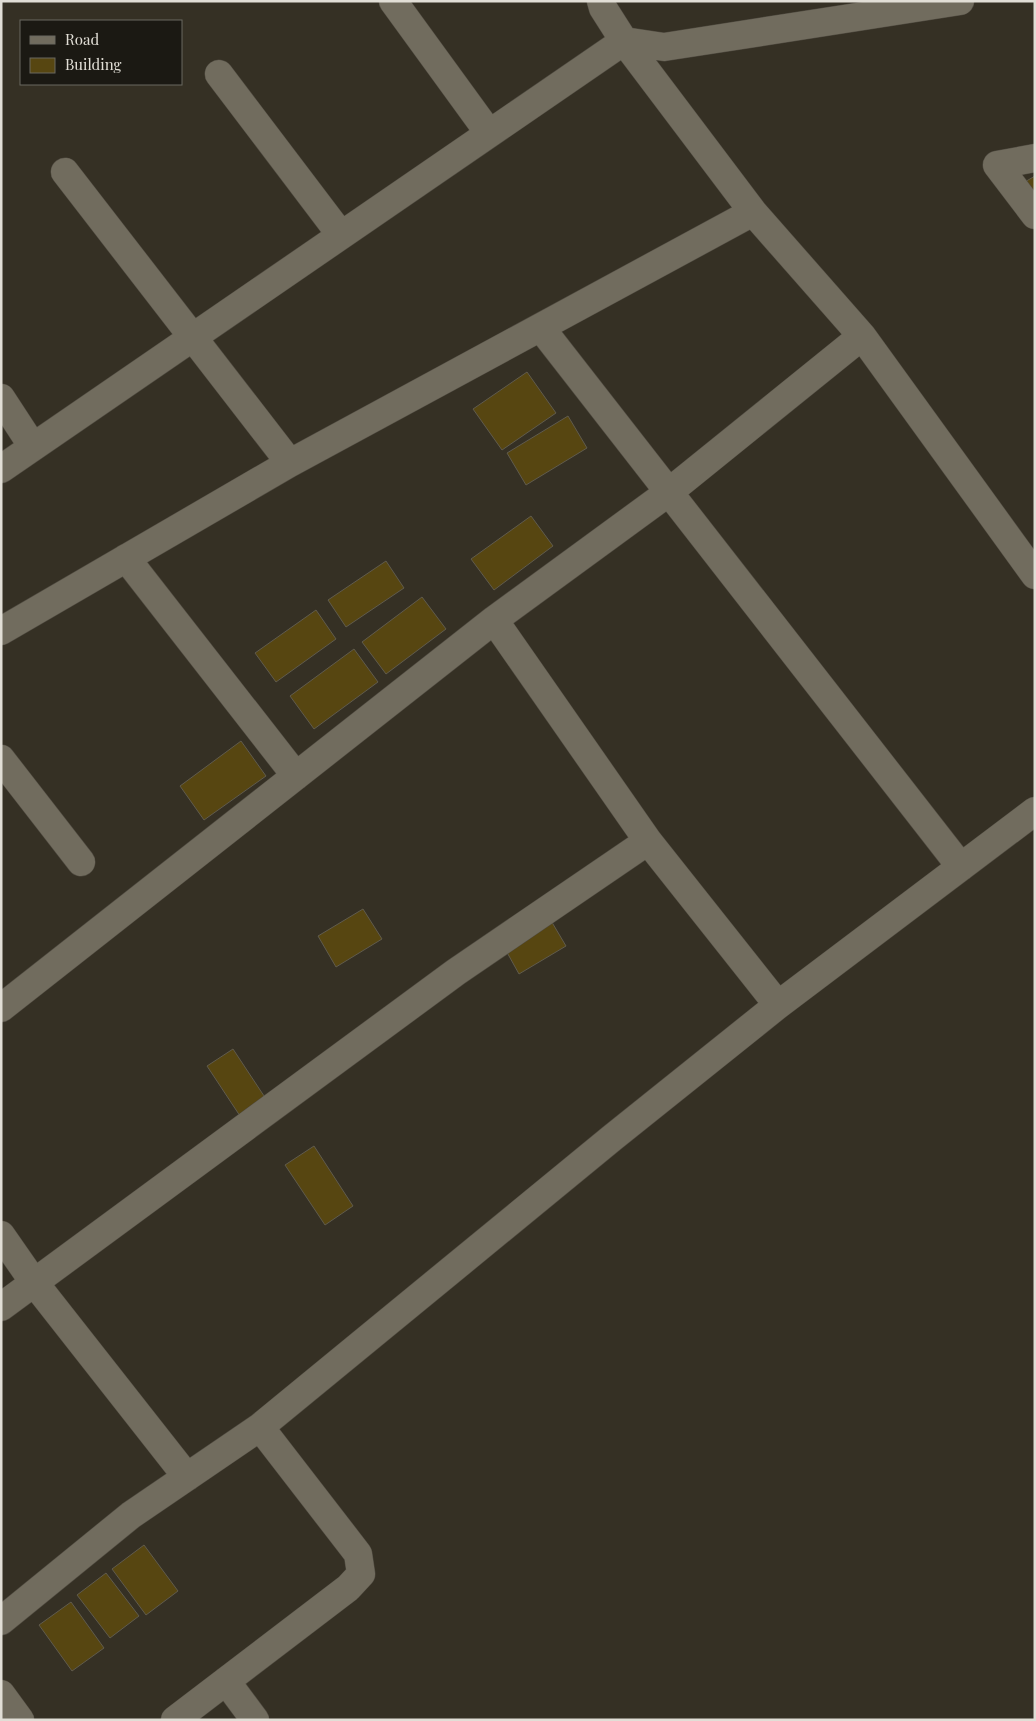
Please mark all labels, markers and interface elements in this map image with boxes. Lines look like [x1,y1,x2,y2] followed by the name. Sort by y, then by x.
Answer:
[20,20,182,85] legend
[65,29,99,49] text: Road
[65,54,122,74] text: Building

